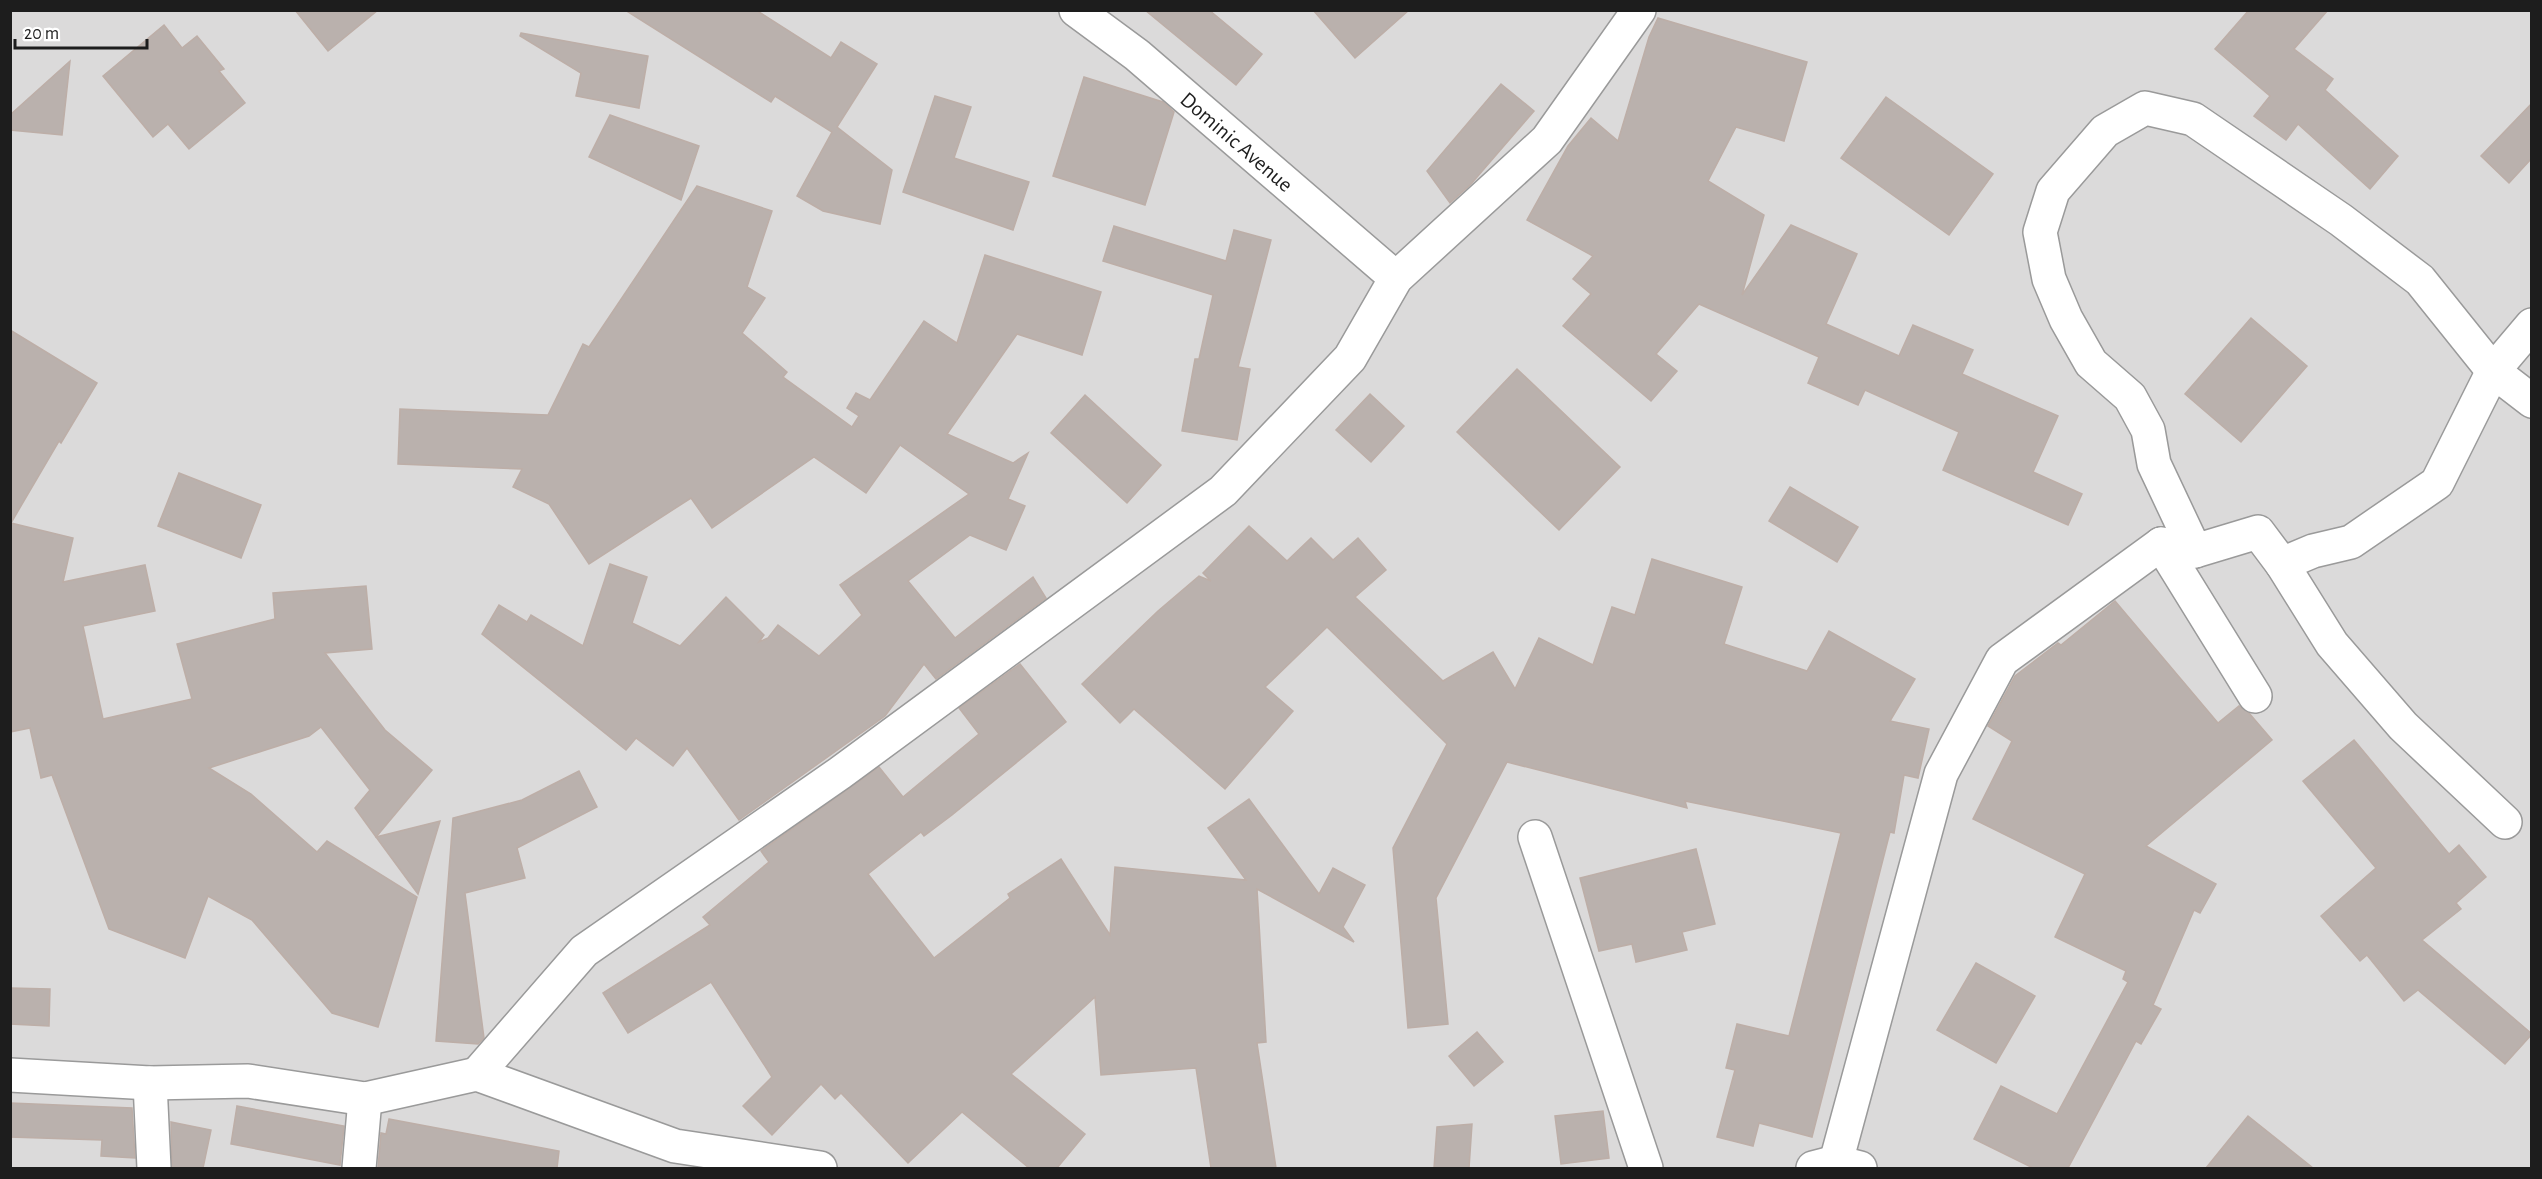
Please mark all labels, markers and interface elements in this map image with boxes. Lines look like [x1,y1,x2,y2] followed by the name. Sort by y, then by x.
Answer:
[15,12,147,50] scale bar
[24,25,59,43] text: 20 m
[1176,88,1297,196] street label: Dominic Avenue

